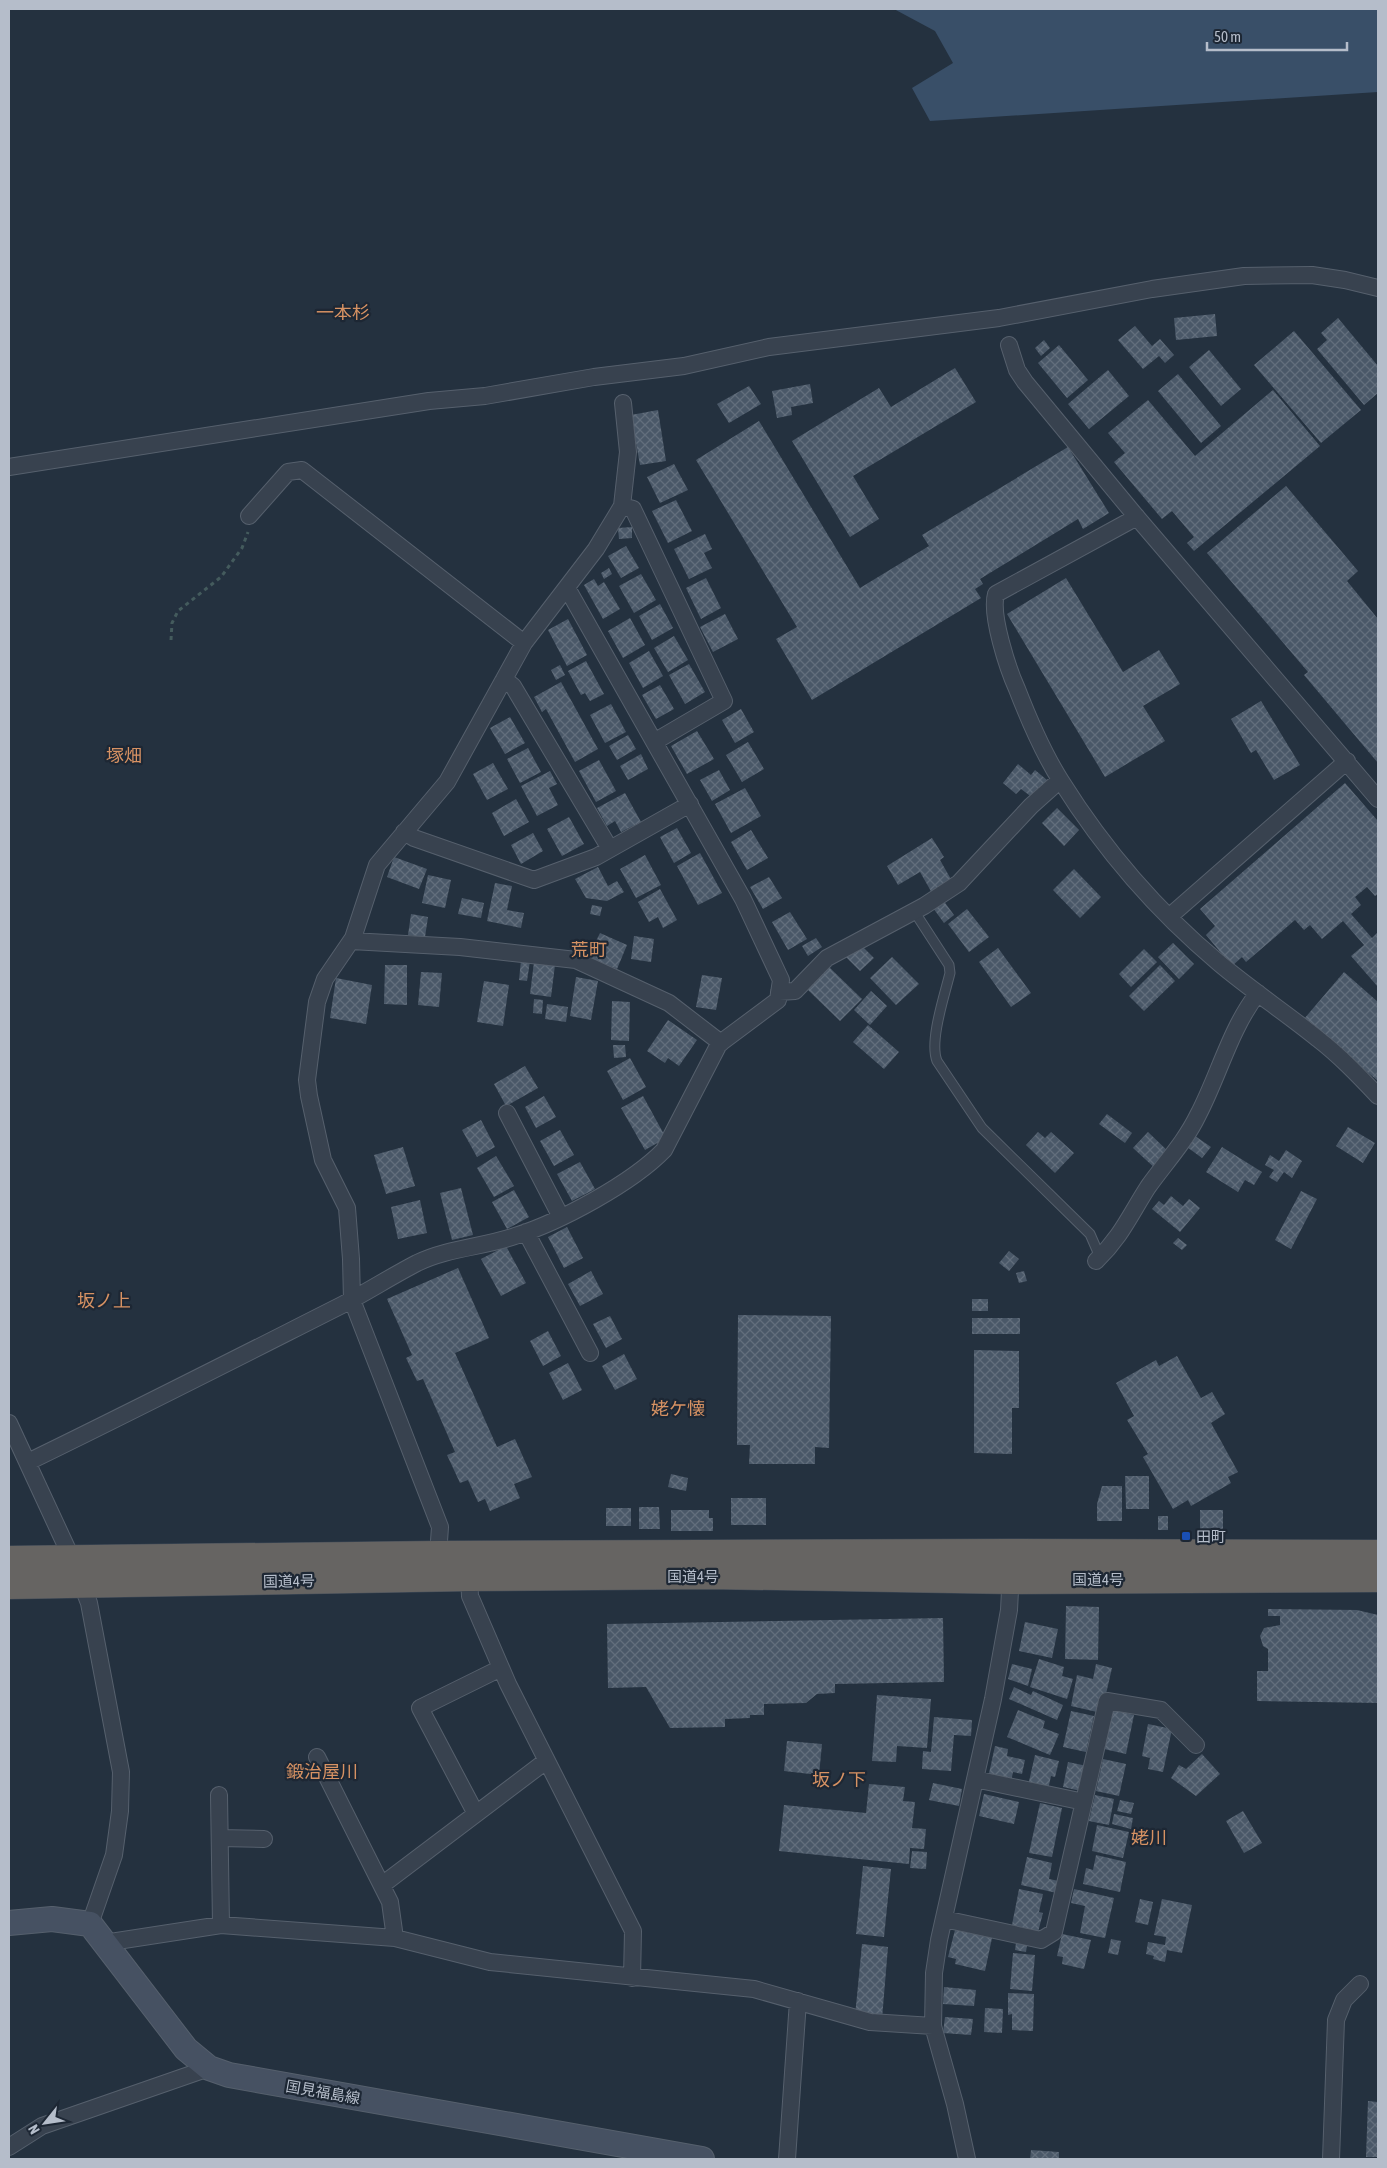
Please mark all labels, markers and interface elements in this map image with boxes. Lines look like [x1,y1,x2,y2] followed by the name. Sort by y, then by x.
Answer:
[1207,20,1347,52] scale bar
[1214,28,1241,45] text: 50 m
[316,302,370,323] district label: 一本杉
[106,745,142,766] district label: 塚畑
[571,939,607,960] district label: 荒町
[77,1290,131,1311] district label: 坂ノ上
[651,1398,705,1419] district label: 姥ケ懐
[1196,1528,1226,1545] place label: 田町
[1180,1530,1192,1542] marker: 田町
[667,1568,719,1585] street label: 国道4号
[1072,1571,1124,1588] street label: 国道4号
[263,1572,315,1590] street label: 国道4号
[286,1761,358,1782] district label: 鍛治屋川
[812,1769,866,1790] district label: 坂ノ下
[1131,1827,1167,1848] district label: 姥川
[285,2077,361,2107] street label: 国見福島線
[20,2098,70,2148] north arrow
[25,2122,43,2137] text: N

